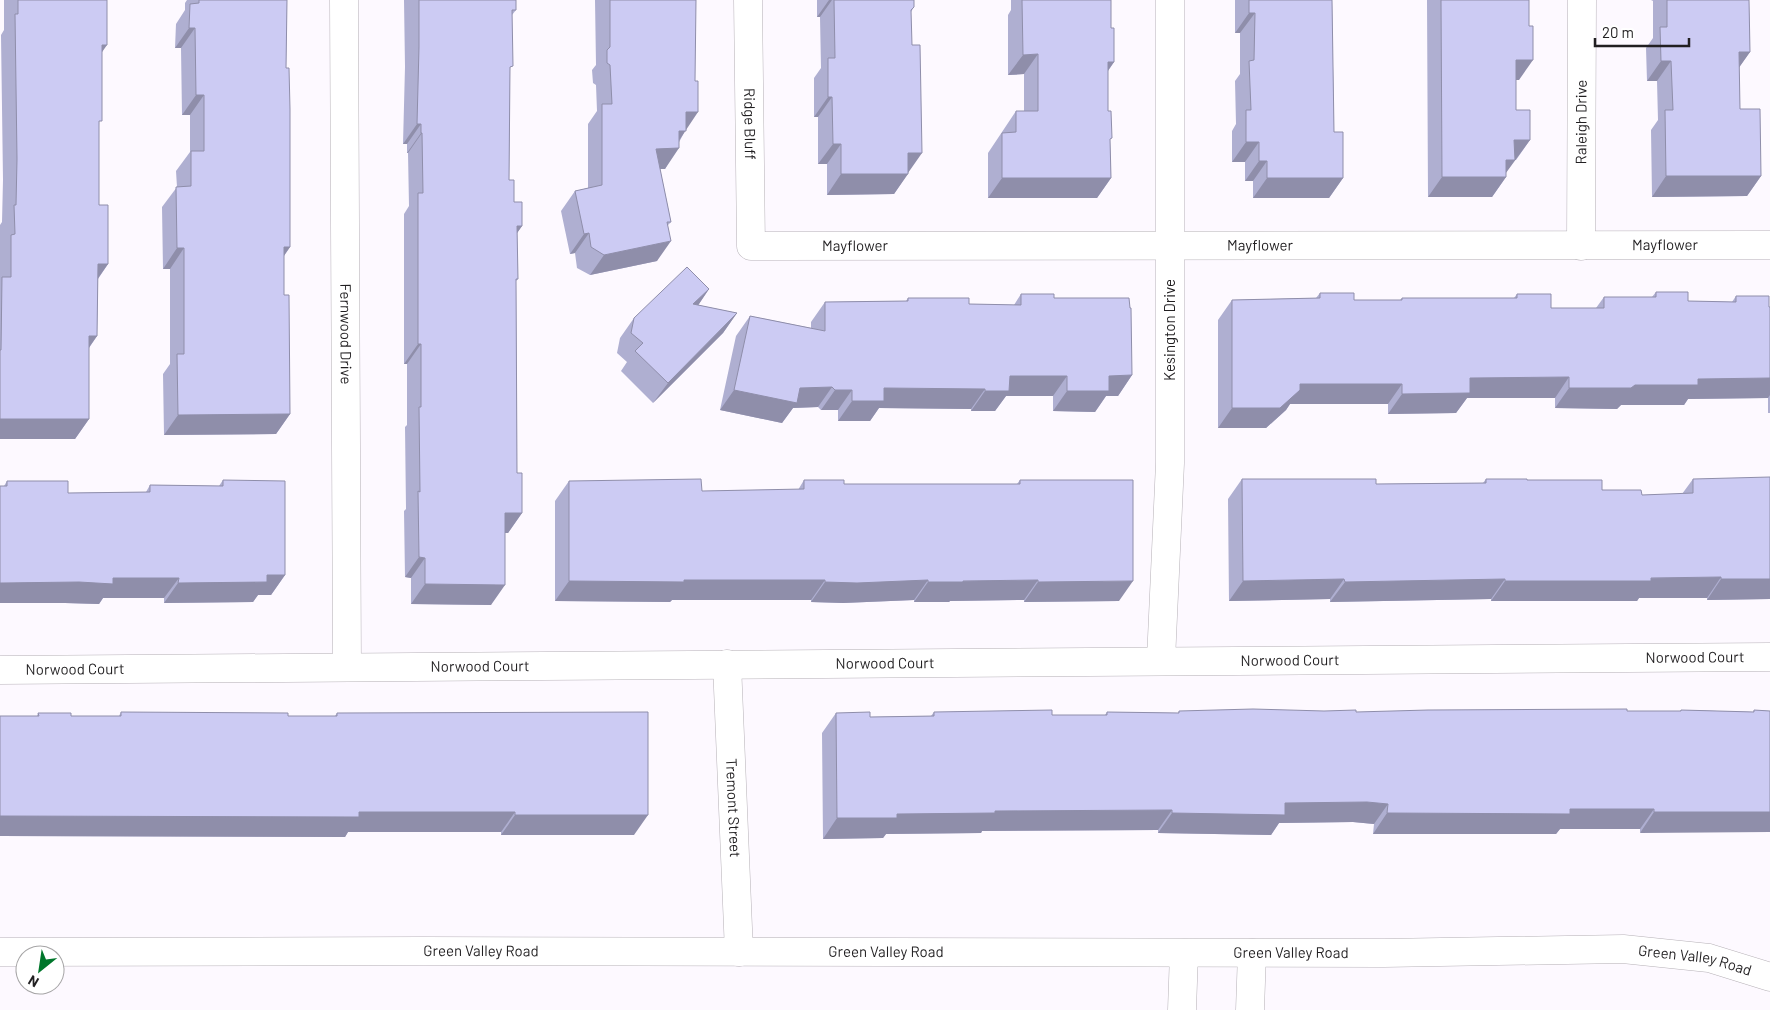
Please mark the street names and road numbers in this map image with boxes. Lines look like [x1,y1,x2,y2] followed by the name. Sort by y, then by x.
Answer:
[1571,80,1590,164] street label: Raleigh Drive
[741,88,760,160] street label: Ridge Bluff
[1227,235,1293,254] street label: Mayflower
[1632,235,1698,253] street label: Mayflower
[822,236,888,254] street label: Mayflower
[1160,279,1178,381] street label: Kesington Drive
[337,283,356,385] street label: Fernwood Drive
[1645,647,1744,666] street label: Norwood Court
[1240,650,1339,669] street label: Norwood Court
[835,653,934,672] street label: Norwood Court
[430,656,529,675] street label: Norwood Court
[26,659,124,678] street label: Norwood Court
[723,758,745,858] street label: Tremont Street
[423,941,539,959] street label: Green Valley Road
[1637,941,1754,979] street label: Green Valley Road
[828,942,944,960] street label: Green Valley Road
[1233,943,1349,961] street label: Green Valley Road

